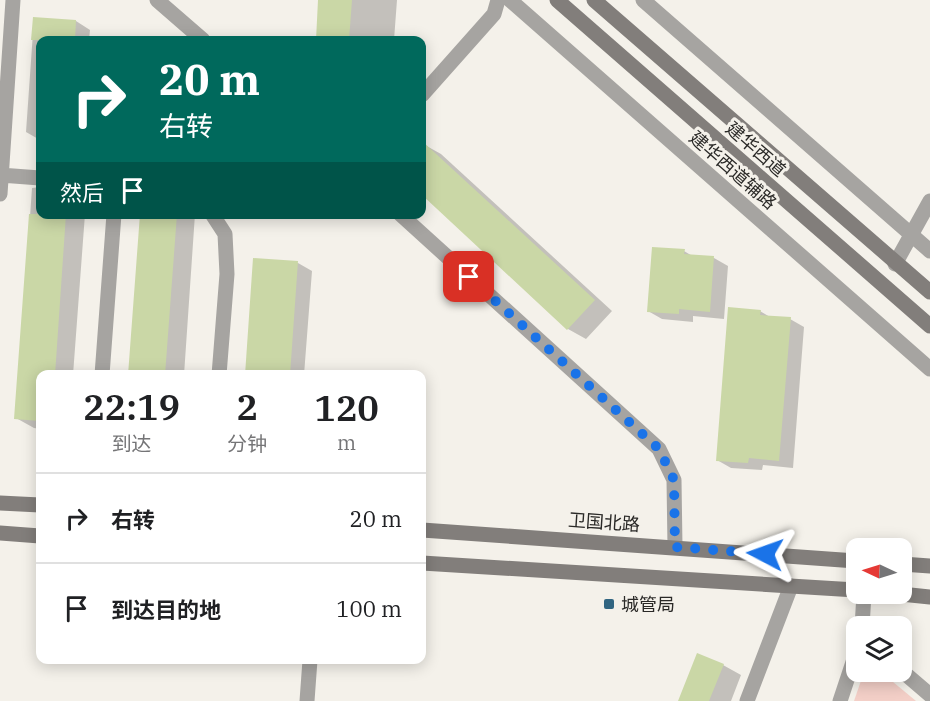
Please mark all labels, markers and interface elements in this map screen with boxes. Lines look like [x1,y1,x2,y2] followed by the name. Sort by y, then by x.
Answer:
[159,52,260,107] text: 20 m
[60,60,138,138] icon: right
[159,108,213,143] text: 右转
[721,117,791,181] street label: 建华西道
[685,126,781,214] street label: 建华西道辅路
[116,174,149,207] icon: arrive
[60,178,104,207] text: 然后
[443,251,494,302] pin
[452,260,485,293] icon: arrive
[83,383,180,430] text: 22:19
[236,383,258,430] text: 2
[314,384,379,431] text: 120
[337,429,356,456] text: m
[112,430,152,457] text: 到达
[227,430,267,457] text: 分钟
[60,502,93,535] icon: right
[350,504,402,533] text: 20 m
[111,505,155,534] text: 右转
[567,508,641,536] street label: 卫国北路
[733,522,797,586] position arrow
[846,538,912,604] north arrow
[846,538,912,682] map controls
[60,592,93,625] icon: arrive
[621,593,675,616] place label: 城管局
[336,594,402,623] text: 100 m
[111,595,221,624] text: 到达目的地
[602,597,616,611] marker: 城管局
[846,616,912,682] button: layers

